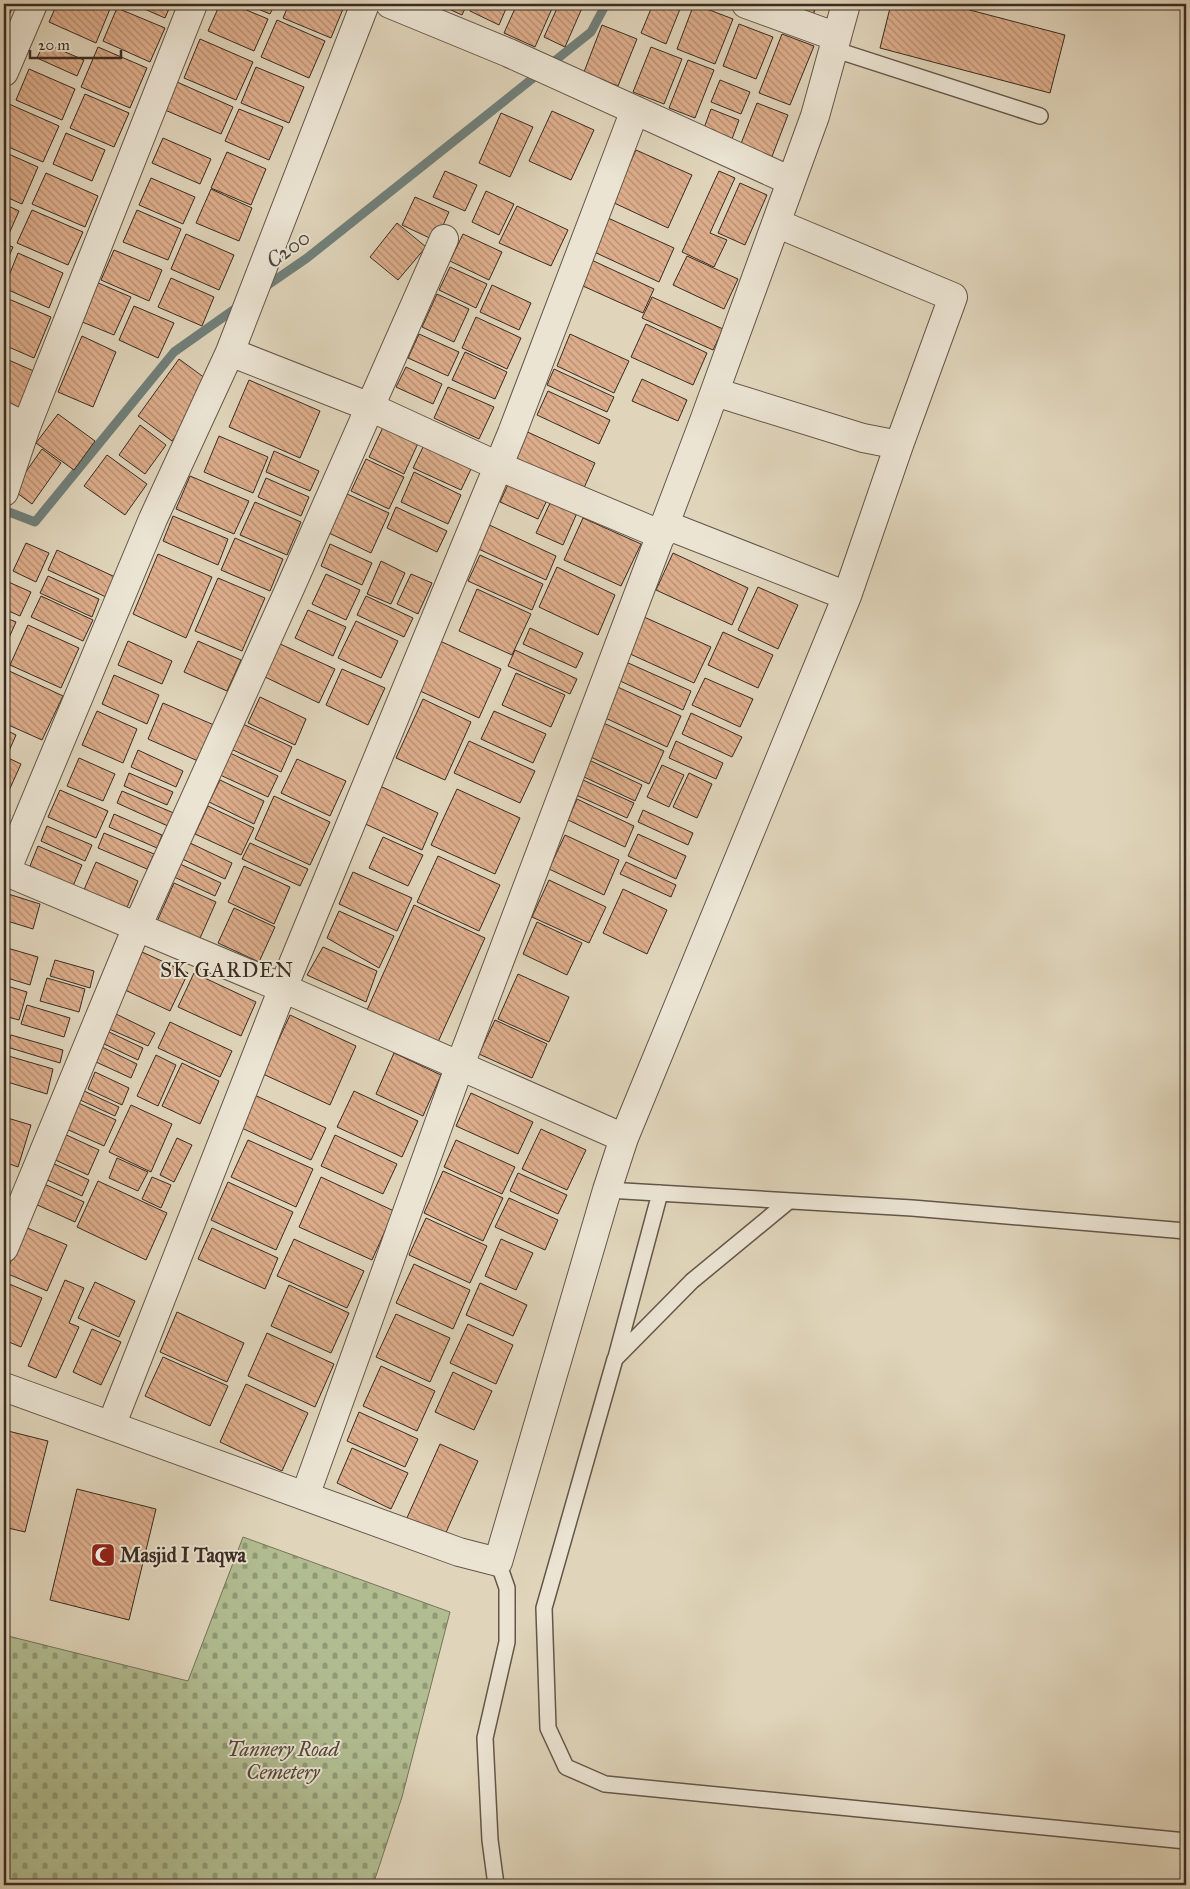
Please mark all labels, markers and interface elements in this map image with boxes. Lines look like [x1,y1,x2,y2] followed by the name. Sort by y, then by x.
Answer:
[30,28,121,60] scale bar
[38,36,70,54] text: 20 m
[261,224,315,274] water label: C200
[160,957,294,983] district label: SK GARDEN
[90,1542,116,1568] mosque icon: Masjid I Taqwa
[120,1543,246,1568] place label: Masjid I Taqwa
[227,1737,340,1784] park label: Tannery Road Cemetery

